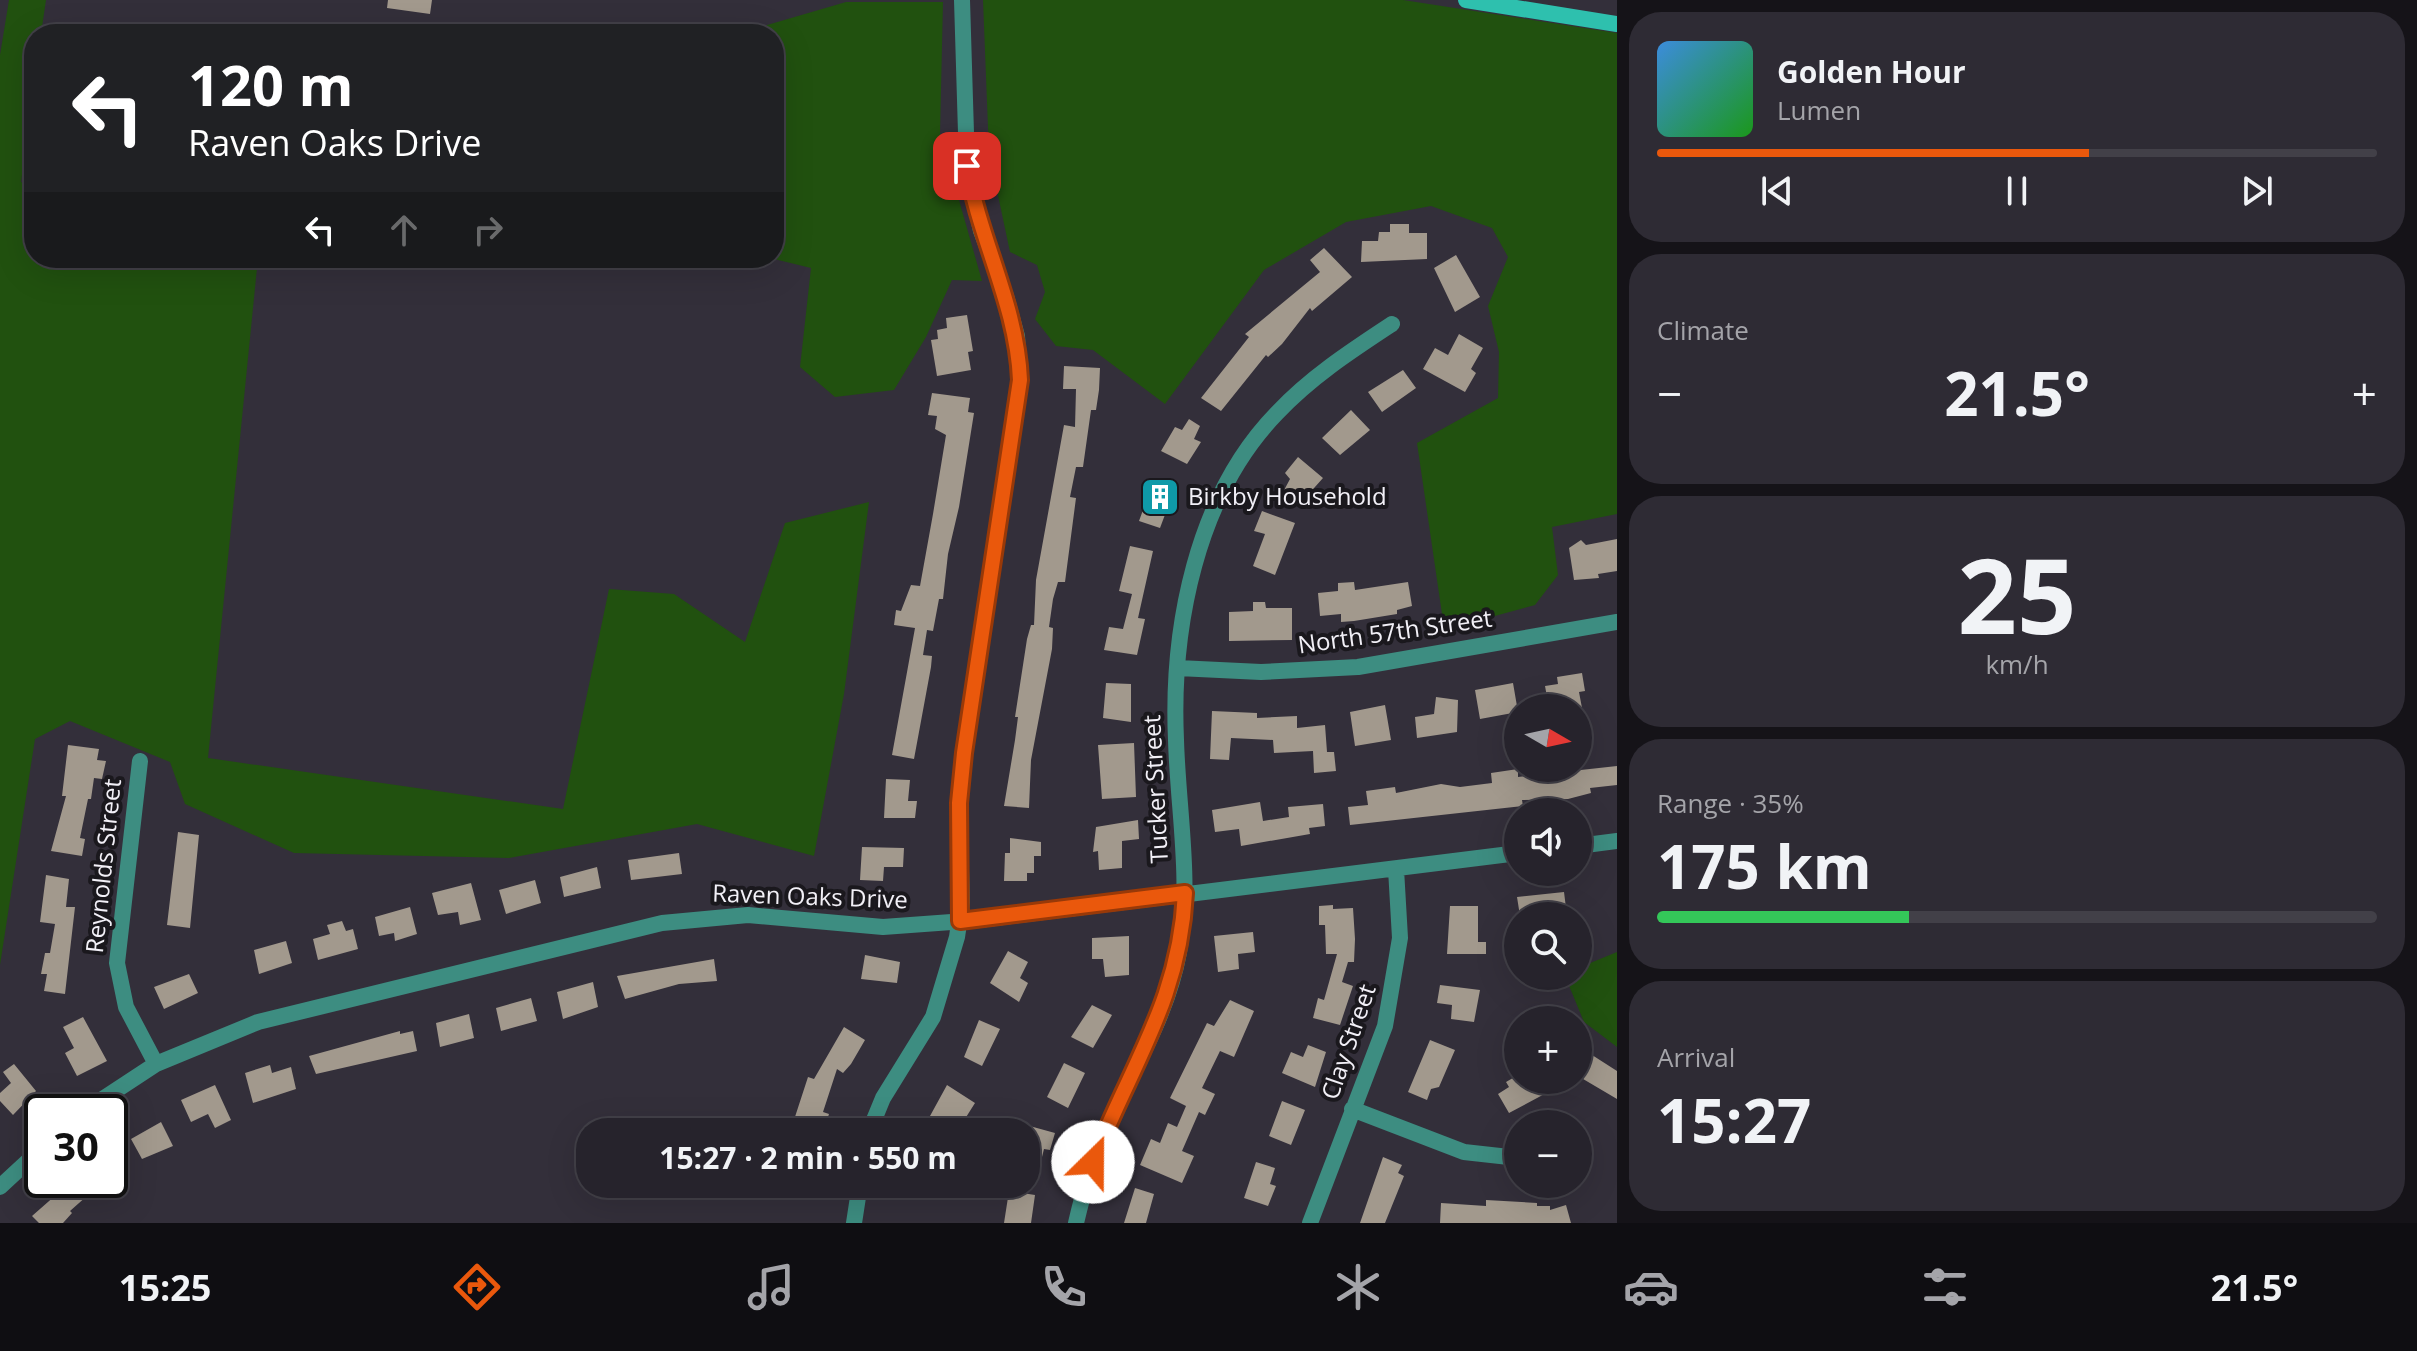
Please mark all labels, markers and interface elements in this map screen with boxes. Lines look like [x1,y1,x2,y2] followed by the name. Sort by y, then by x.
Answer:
[188,46,354,122] text: 120 m
[1777,51,1966,92] text: Golden Hour
[56,56,160,160] icon: left
[1777,92,1861,128] text: Lumen
[188,118,481,167] text: Raven Oaks Drive
[933,132,1001,200] pin
[945,144,989,188] icon: arrive
[1755,169,1799,213] icon: previous
[1995,169,2039,213] icon: pause
[2235,169,2279,213] icon: next
[298,208,342,252] icon: left
[382,208,426,252] icon: ahead
[466,208,510,252] icon: right
[1657,312,1749,348] text: Climate
[1944,352,2090,434] text: 21.5°
[1657,363,1682,423] text: −
[2352,363,2377,423] text: +
[1139,476,1181,518] building icon: Birkby Household
[1188,479,1387,512] place label: Birkby Household
[1958,523,2076,664] text: 25
[1296,601,1494,660] street label: North 57th Street
[1985,646,2049,682] text: km/h
[1504,694,1592,782] north arrow
[1504,694,1592,1198] map controls
[1134,714,1175,864] street label: Tucker Street
[77,777,128,955] street label: Reynolds Street
[1657,785,1804,821] text: Range · 35%
[1504,798,1592,886] button: sound
[1657,825,1872,907] text: 175 km
[712,876,908,915] street label: Raven Oaks Drive
[1504,902,1592,990] button: search
[1312,979,1383,1104] street label: Clay Street
[1504,1006,1592,1094] button: +
[1657,1039,1735,1075] text: Arrival
[1657,1079,1811,1161] text: 15:27
[24,1094,128,1198] speed limit sign: 30
[1504,1110,1592,1198] button: −
[1051,1120,1135,1204] position arrow
[659,1137,957,1178] text: 15:27 · 2 min · 550 m
[449,1259,505,1315] icon: directions
[743,1259,799,1315] icon: music
[1036,1259,1092,1315] icon: phone
[1330,1259,1386,1315] icon: climate
[1623,1259,1679,1315] icon: car
[1917,1259,1973,1315] icon: filters
[119,1263,211,1312] text: 15:25
[2211,1263,2298,1312] text: 21.5°

